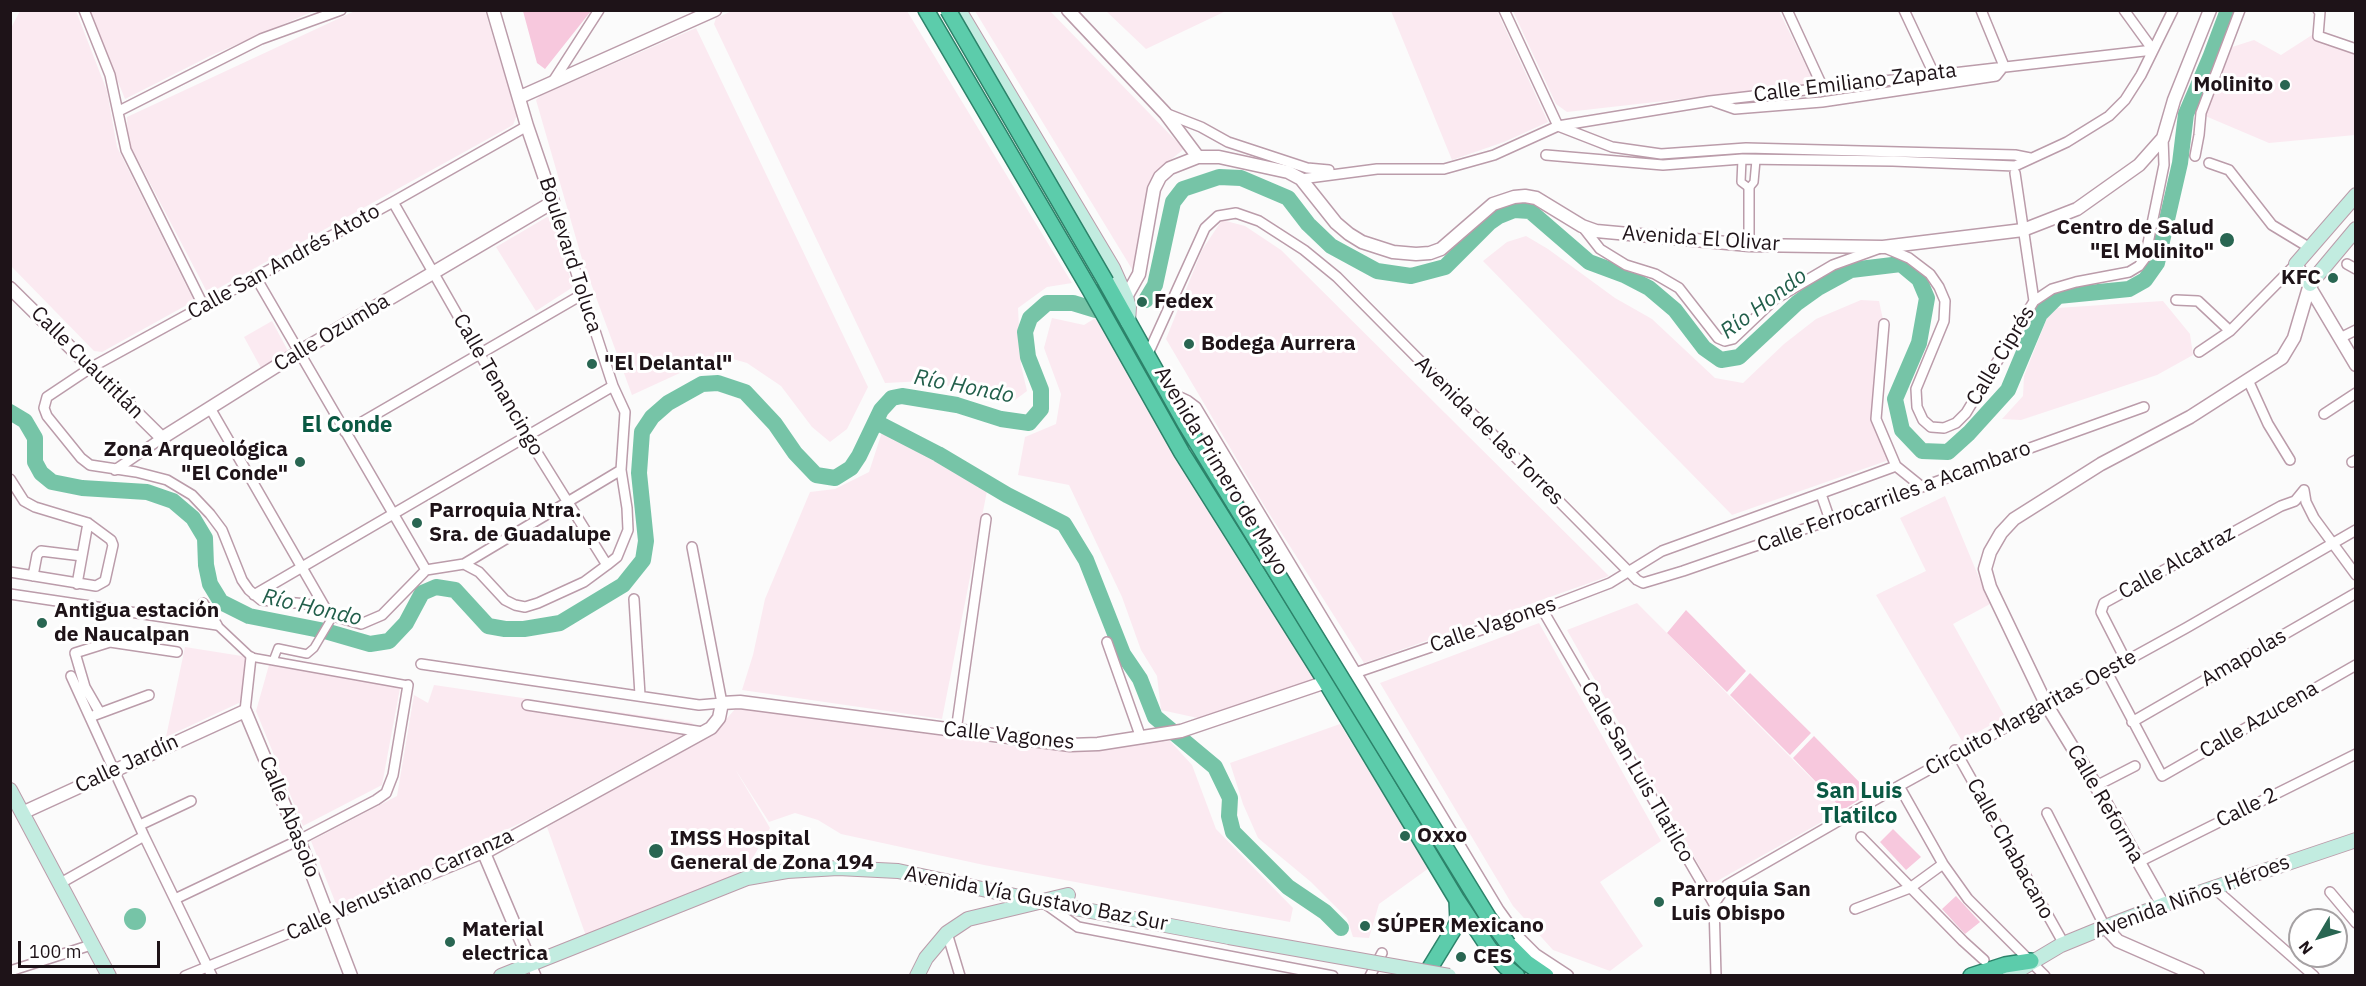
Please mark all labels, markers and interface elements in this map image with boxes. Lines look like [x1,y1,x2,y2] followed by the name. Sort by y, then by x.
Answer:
[1752,58,1958,108] street label: Calle Emiliano Zapata
[2193,72,2273,98] place label: Molinito
[2278,78,2292,92] marker: Molinito
[533,174,607,336] street label: Boulevard Toluca
[184,199,384,325] street label: Calle San Andrés Atoto
[2057,215,2214,265] place label: Centro de Salud "El Molinito"
[1621,221,1781,257] street label: Avenida El Olivar
[2218,231,2236,249] marker: Centro de Salud "El Molinito"
[1716,263,1812,345] water label: Río Hondo
[2281,265,2321,291] place label: KFC
[2326,271,2340,285] marker: KFC
[270,289,394,377] street label: Calle Ozumba
[1154,289,1213,315] place label: Fedex
[1135,295,1149,309] marker: Fedex
[25,301,149,425] street label: Calle Cuautitlán
[1961,302,2041,410] street label: Calle Ciprés
[447,310,549,460] street label: Calle Tenancingo
[1201,331,1356,357] place label: Bodega Aurrera
[1182,337,1196,351] marker: Bodega Aurrera
[604,351,732,377] place label: "El Delantal"
[1409,351,1569,511] street label: Avenida de las Torres
[585,357,599,371] marker: "El Delantal"
[1149,362,1293,580] street label: Avenida Primero de Mayo
[912,364,1016,410] water label: Río Hondo
[302,413,392,439] district label: El Conde
[1754,436,2034,558] street label: Calle Ferrocarriles a Acambaro
[104,437,288,487] place label: Zona Arqueológica "El Conde"
[293,455,307,469] marker: Zona Arqueológica "El Conde"
[429,498,611,548] place label: Parroquia Ntra. Sra. de Guadalupe
[410,516,424,530] marker: Parroquia Ntra. Sra. de Guadalupe
[2114,521,2240,605] street label: Calle Alcatraz
[260,584,364,632] water label: Río Hondo
[1427,592,1559,658] street label: Calle Vagones
[54,598,219,648] place label: Antigua estación de Naucalpan
[35,616,49,630] marker: Antigua estación de Naucalpan
[2197,624,2291,692] street label: Amapolas
[1921,644,2141,782] street label: Circuito Margaritas Oeste
[2195,676,2323,764] street label: Calle Azucena
[1575,677,1699,867] street label: Calle San Luis Tlatilco
[942,717,1076,755] street label: Calle Vagones
[71,729,183,799] street label: Calle Jardín
[2061,740,2149,868] street label: Calle Reforma
[253,753,325,881] street label: Calle Abasolo
[1961,774,2059,924] street label: Calle Chabacano
[1816,779,1902,830] district label: San Luis Tlatilco
[2212,783,2282,833] street label: Calle 2
[283,823,517,947] street label: Calle Venustiano Carranza
[1417,823,1467,849] place label: Oxxo
[670,826,874,876] place label: IMSS Hospital General de Zona 194
[1398,829,1412,843] marker: Oxxo
[647,842,665,860] marker: IMSS Hospital General de Zona 194
[2091,850,2293,944] street label: Avenida Niños Héroes
[902,861,1170,937] street label: Avenida Vía Gustavo Baz Sur
[1671,877,1811,927] place label: Parroquia San Luis Obispo
[1652,895,1666,909] marker: Parroquia San Luis Obispo
[2288,908,2348,968] north arrow
[1377,913,1544,939] place label: SÚPER Mexicano
[462,917,548,967] place label: Material electrica
[1358,919,1372,933] marker: SÚPER Mexicano
[21,929,164,967] scale bar
[443,935,457,949] marker: Material electrica
[2294,937,2317,959] text: N
[29,940,81,963] text: 100 m
[1473,944,1513,970] place label: CES
[1454,950,1468,964] marker: CES

